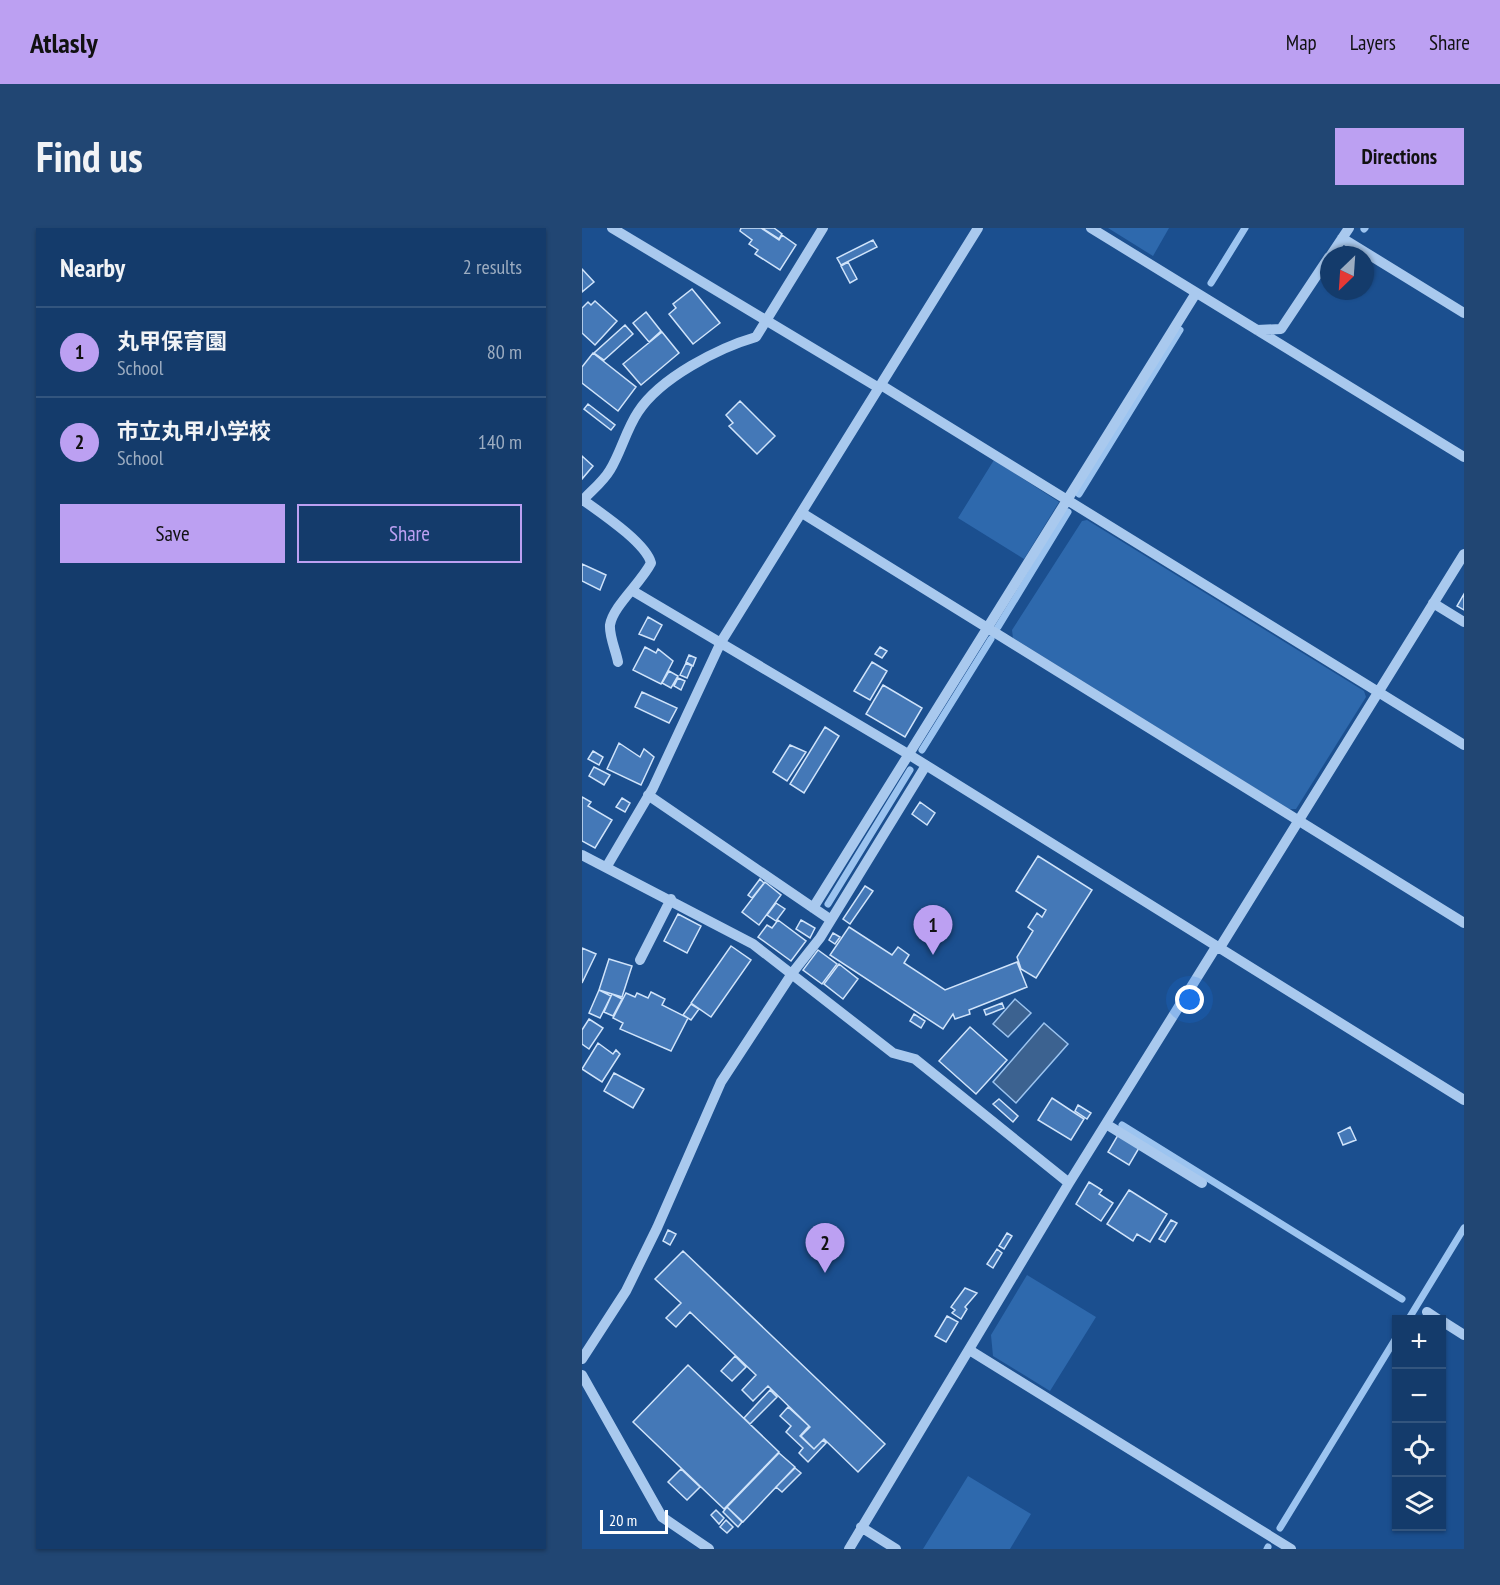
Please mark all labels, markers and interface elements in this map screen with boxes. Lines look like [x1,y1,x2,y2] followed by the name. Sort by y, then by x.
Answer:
[30,24,98,61] text: Atlasly
[1286,29,1317,56] text: Map
[1350,29,1396,56] text: Layers
[1429,29,1470,56] text: Share
[1335,128,1464,185] button: Directions
[36,129,143,184] text: Find us
[1320,246,1374,300] north arrow
[60,251,125,284] text: Nearby
[463,254,522,280] text: 2 results
[117,327,227,355] text: 丸甲保育園
[75,339,84,365] text: 1
[487,339,522,365] text: 80 m
[117,355,163,381] text: School
[117,417,271,445] text: 市立丸甲小学校
[75,429,84,455] text: 2
[478,429,522,455] text: 140 m
[117,445,163,471] text: School
[60,504,285,563] button: Save
[297,504,522,563] button: Share
[914,906,952,955] pin: 1
[1175,985,1204,1014] your location
[806,1224,844,1273] pin: 2
[1392,1315,1446,1531] map controls
[1392,1315,1446,1369] button: +
[1392,1369,1446,1423] button: −
[1392,1423,1446,1477] button: locate
[1392,1477,1446,1531] button: layers
[600,1507,668,1534] scale bar
[609,1510,637,1530] text: 20 m

